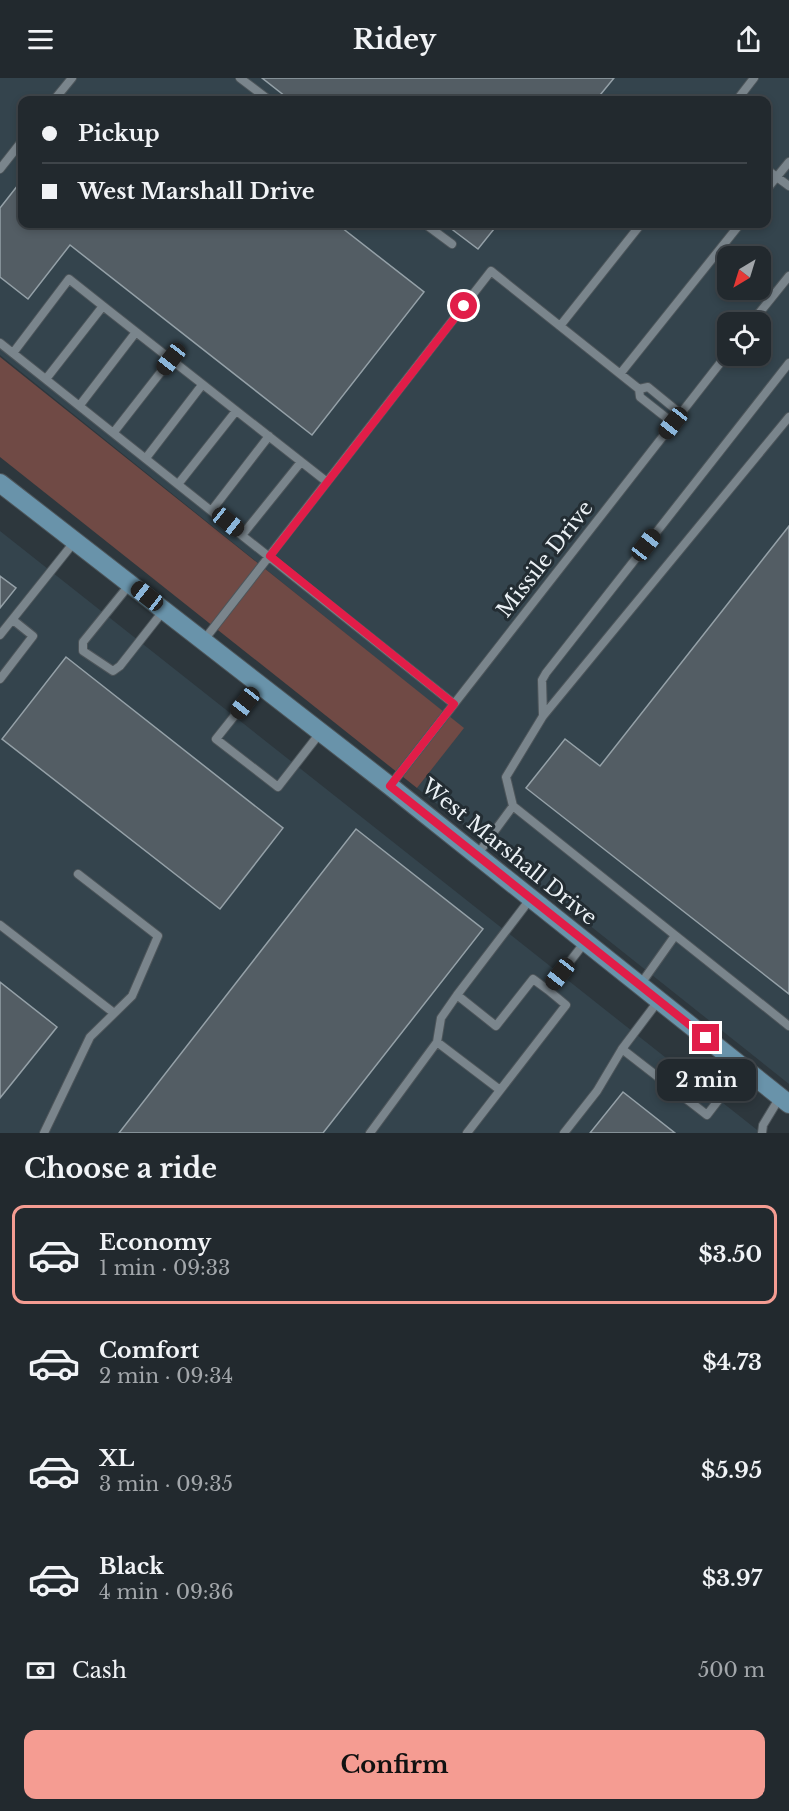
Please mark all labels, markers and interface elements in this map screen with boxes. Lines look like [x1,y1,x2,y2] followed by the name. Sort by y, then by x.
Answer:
[24,23,57,56] icon: menu
[353,23,436,56] text: Ridey
[732,23,765,56] icon: share
[78,120,160,147] text: Pickup
[78,178,315,205] text: West Marshall Drive
[717,246,771,300] north arrow
[717,246,771,366] map controls
[450,292,477,319] route start
[717,312,771,366] button: locate
[153,339,189,379] car
[655,403,691,443] car
[491,495,599,623] street label: Missile Drive
[208,504,248,540] car
[628,525,664,565] car
[127,578,167,614] car
[227,683,263,723] car
[415,773,602,931] street label: West Marshall Drive
[542,954,578,994] car
[692,1024,719,1051] route end
[656,1059,756,1101] callout: 2 min
[675,1068,738,1092] text: 2 min
[24,1152,217,1185] text: Choose a ride
[27,1228,81,1282] icon: car
[99,1229,211,1256] text: Economy
[698,1241,762,1268] text: $3.50
[99,1256,230,1280] text: 1 min · 09:33
[27,1336,81,1390] icon: car
[99,1337,199,1364] text: Comfort
[702,1349,762,1376] text: $4.73
[99,1364,233,1388] text: 2 min · 09:34
[27,1444,81,1498] icon: car
[99,1445,134,1472] text: XL
[701,1457,762,1484] text: $5.95
[99,1472,233,1496] text: 3 min · 09:35
[27,1552,81,1606] icon: car
[99,1553,164,1580] text: Black
[702,1565,762,1592] text: $3.97
[99,1580,234,1604] text: 4 min · 09:36
[24,1654,57,1687] icon: cash
[72,1657,127,1684] text: Cash
[698,1658,765,1682] text: 500 m
[24,1730,765,1799] button: Confirm

